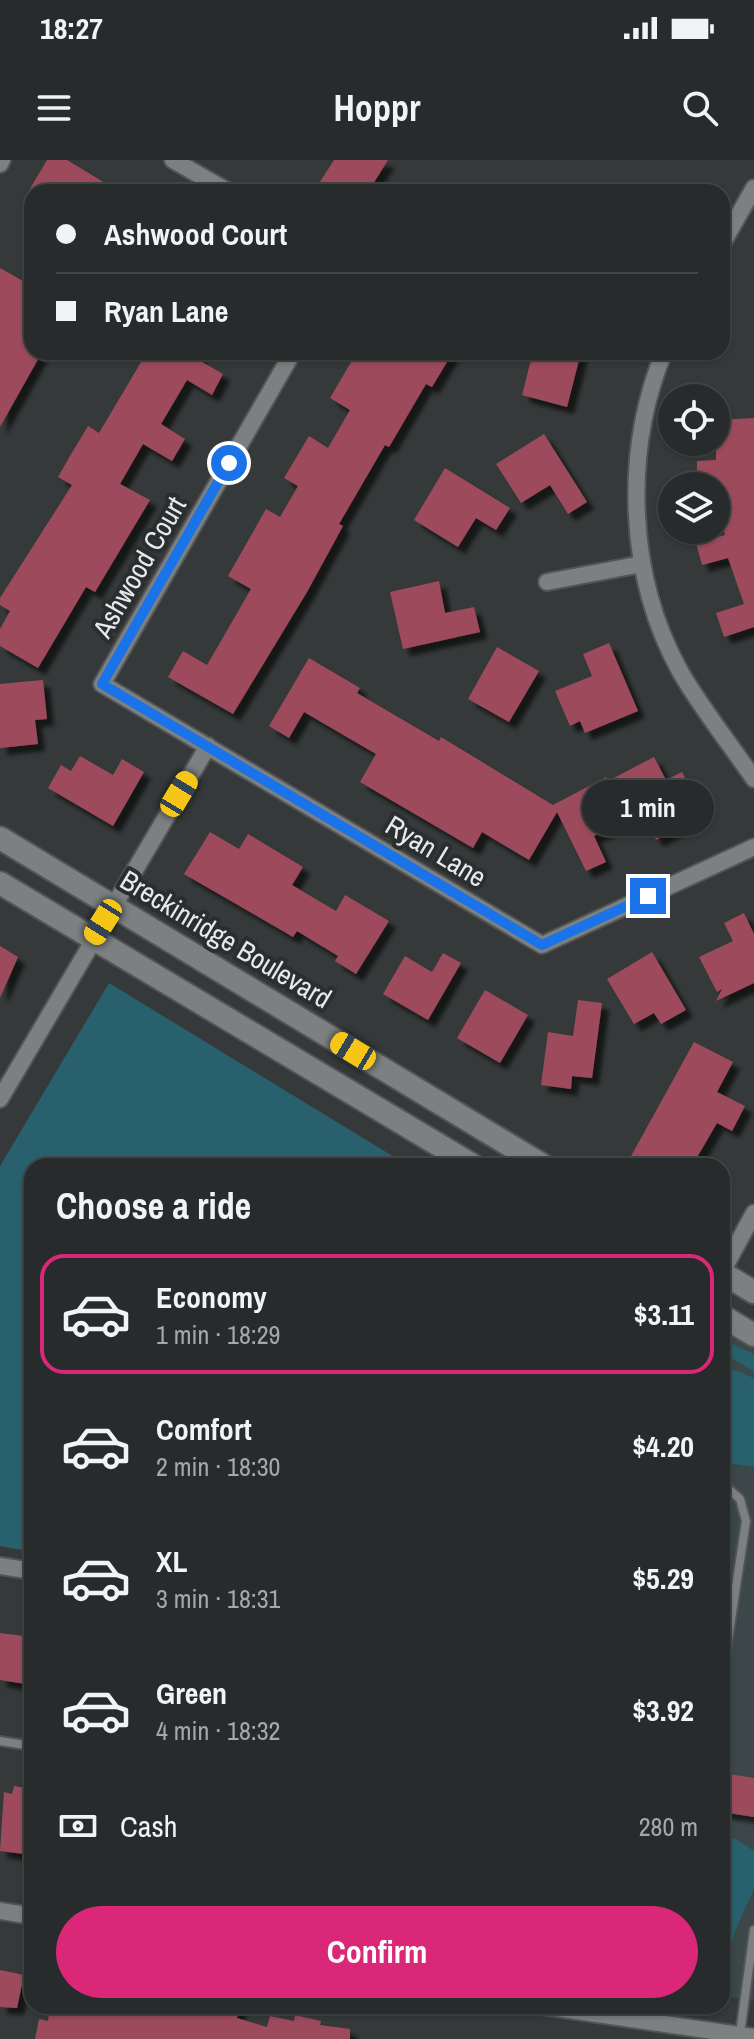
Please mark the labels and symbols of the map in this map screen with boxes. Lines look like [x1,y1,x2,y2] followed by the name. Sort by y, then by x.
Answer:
[211,445,247,481] route start
[83,490,195,645] street label: Ashwood Court
[156,767,202,821] car
[582,780,714,836] callout: 1 min
[379,806,493,896] street label: Ryan Lane
[113,861,339,1017] street label: Breckinridge Boulevard
[630,878,666,914] route end
[80,895,126,949] car
[326,1028,380,1074] car

